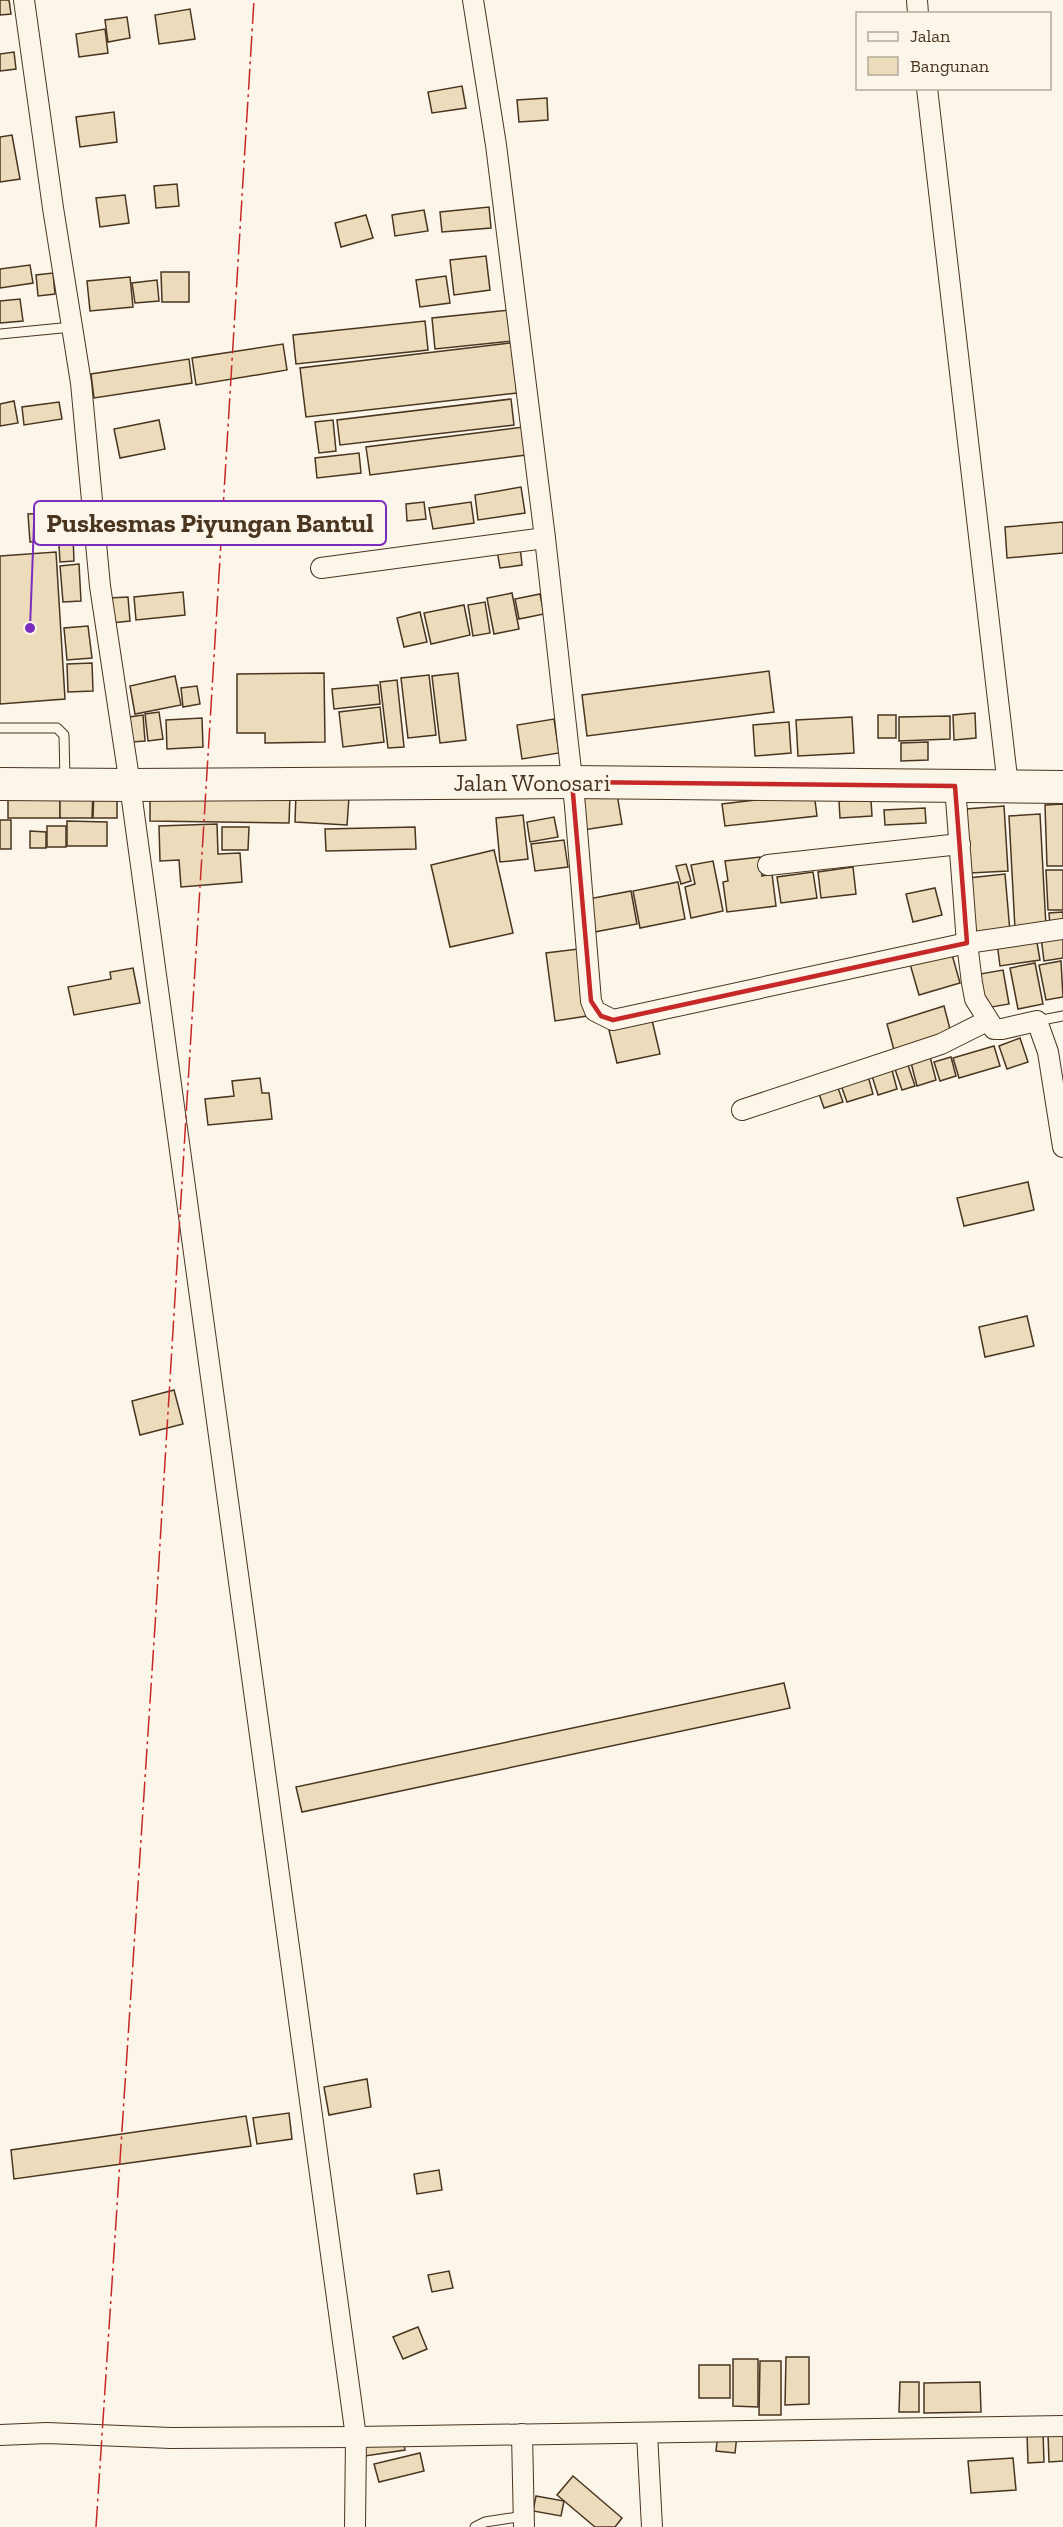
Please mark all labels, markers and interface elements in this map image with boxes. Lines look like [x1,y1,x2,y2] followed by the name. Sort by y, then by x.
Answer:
[856,12,1051,90] legend
[910,25,951,47] text: Jalan
[910,55,990,77] text: Bangunan
[34,501,386,545] callout: Puskesmas Piyungan Bantul
[46,507,374,539] text: Puskesmas Piyungan Bantul
[454,768,611,797] street label: Jalan Wonosari

